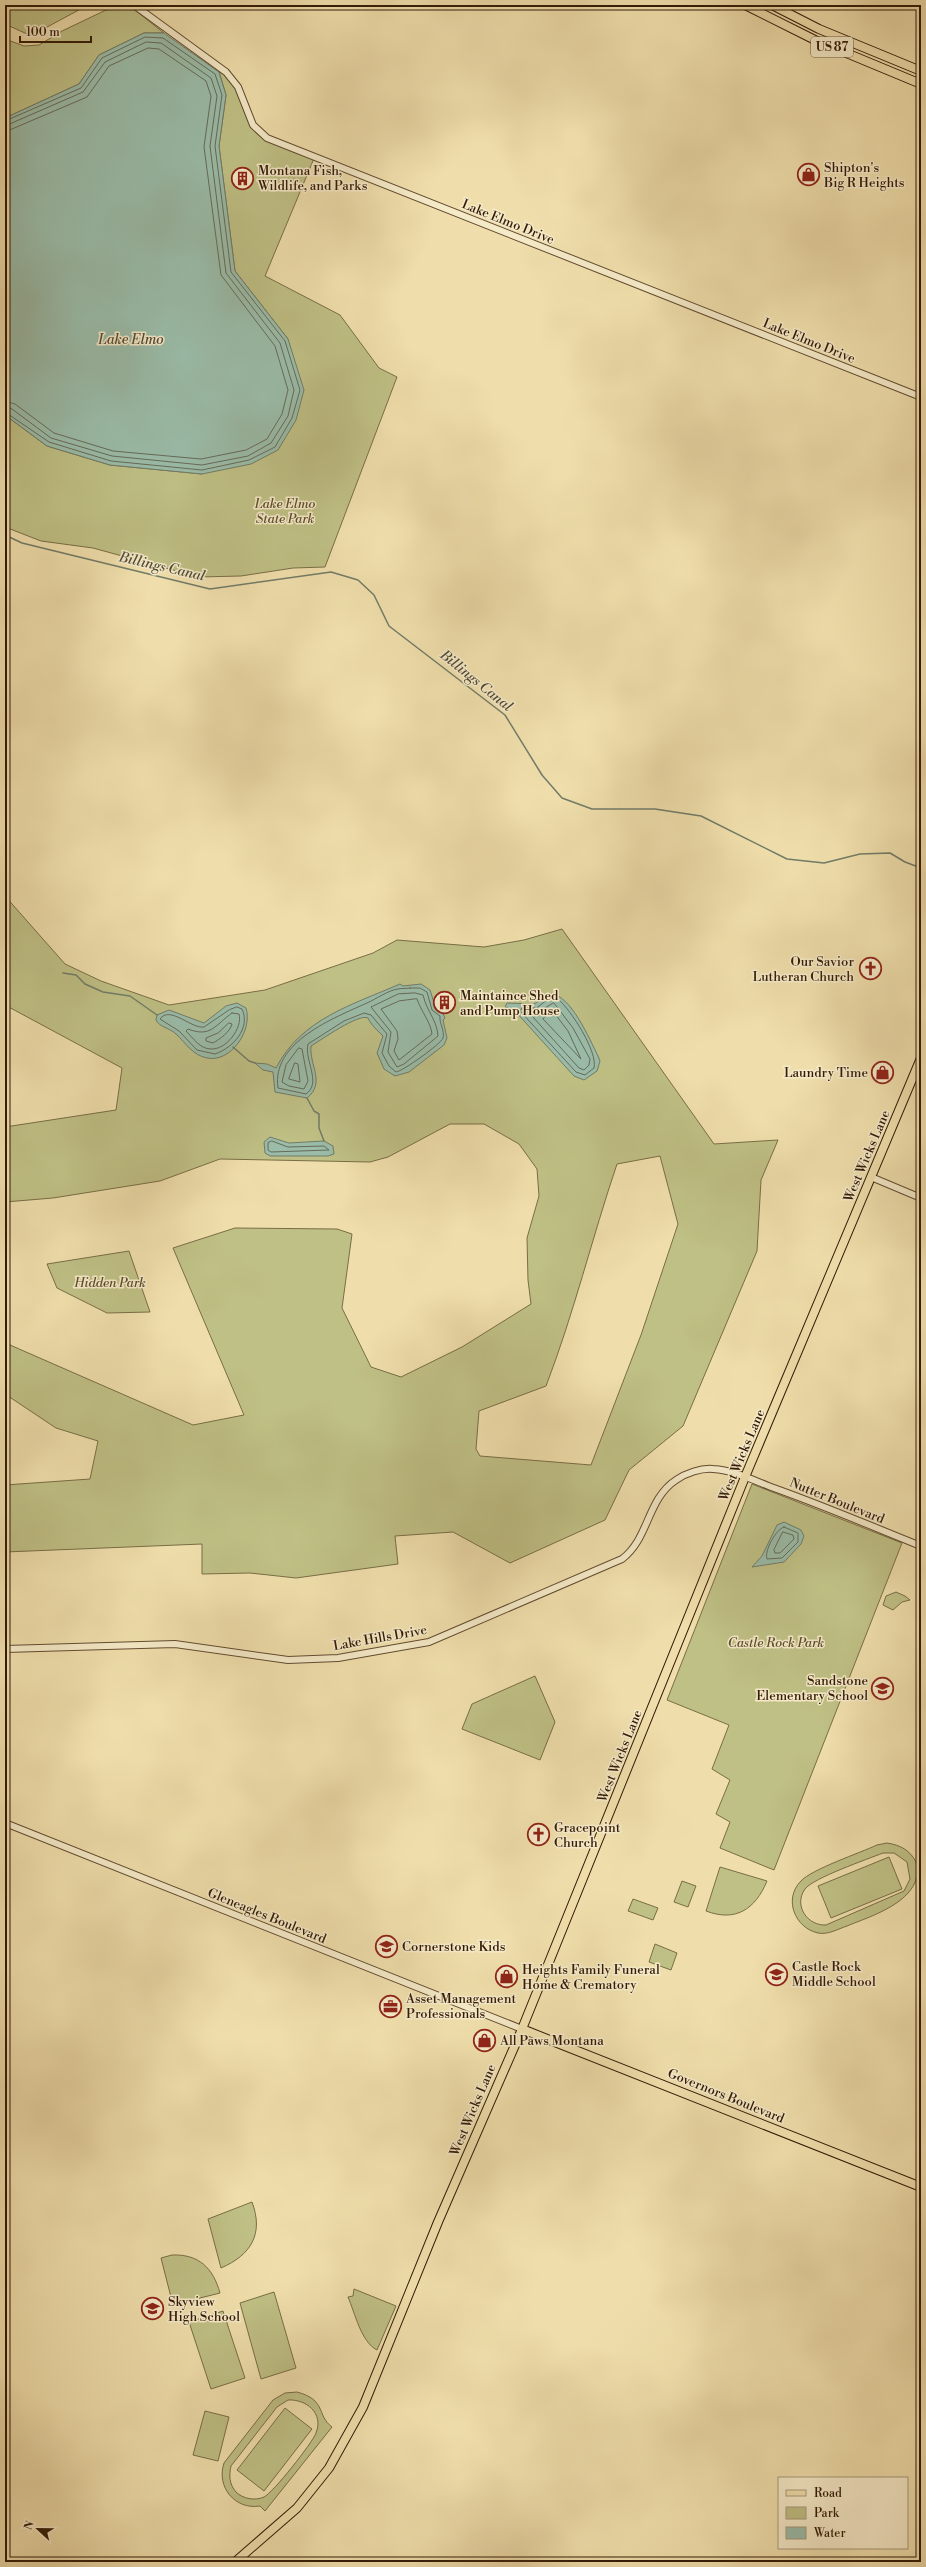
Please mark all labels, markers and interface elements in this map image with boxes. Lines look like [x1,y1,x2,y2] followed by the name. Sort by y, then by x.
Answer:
[20,18,91,44] scale bar
[26,25,60,40] text: 100 m
[811,37,853,57] road number: US 87
[823,160,905,191] place label: Shipton's Big R Heights
[796,162,822,188] shop icon: Shipton's Big R Heights
[257,163,368,194] place label: Montana Fish, Wildlife, and Parks
[229,165,255,191] building icon: Montana Fish, Wildlife, and Parks
[459,196,557,248] street label: Lake Elmo Drive
[760,315,858,367] street label: Lake Elmo Drive
[97,331,164,349] water label: Lake Elmo
[254,496,316,527] park label: Lake Elmo State Park
[116,548,207,586] water label: Billings Canal
[435,646,516,716] water label: Billings Canal
[753,954,854,985] place label: Our Savior Lutheran Church
[857,956,883,982] church icon: Our Savior Lutheran Church
[460,988,560,1019] place label: Maintaince Shed and Pump House
[431,990,457,1016] building icon: Maintaince Shed and Pump House
[870,1060,896,1086] shop icon: Laundry Time
[784,1065,868,1081] place label: Laundry Time
[840,1107,894,1205] street label: West Wicks Lane
[73,1275,146,1291] park label: Hidden Park
[715,1406,769,1504] street label: West Wicks Lane
[787,1475,887,1528] street label: Nutter Boulevard
[332,1622,429,1654] street label: Lake Hills Drive
[728,1635,824,1651] park label: Castle Rock Park
[756,1673,868,1704] place label: Sandstone Elementary School
[870,1675,896,1701] school or university icon: Sandstone Elementary School
[594,1707,646,1805] street label: West Wicks Lane
[554,1820,621,1851] place label: Gracepoint Church
[526,1822,552,1848] church icon: Gracepoint Church
[205,1885,329,1947] street label: Gleneagles Boulevard
[373,1934,399,1960] school or university icon: Cornerstone Kids
[402,1939,506,1955] place label: Cornerstone Kids
[792,1959,876,1990] place label: Castle Rock Middle School
[764,1961,790,1987] school or university icon: Castle Rock Middle School
[522,1962,660,1993] place label: Heights Family Funeral Home & Crematory
[493,1964,519,1990] shop icon: Heights Family Funeral Home & Crematory
[405,1991,516,2022] place label: Asset Management Professionals
[378,1993,404,2019] office icon: Asset Management Professionals
[472,2028,498,2054] shop icon: All Paws Montana
[499,2033,604,2049] place label: All Paws Montana
[446,2061,500,2159] street label: West Wicks Lane
[665,2065,787,2127] street label: Governors Boulevard
[168,2294,240,2325] place label: Skyview High School
[140,2296,166,2322] school or university icon: Skyview High School
[778,2477,908,2549] legend
[814,2486,842,2501] text: Road
[814,2506,840,2521] text: Park
[18,2509,58,2549] north arrow
[22,2519,38,2532] text: N
[813,2526,846,2541] text: Water

